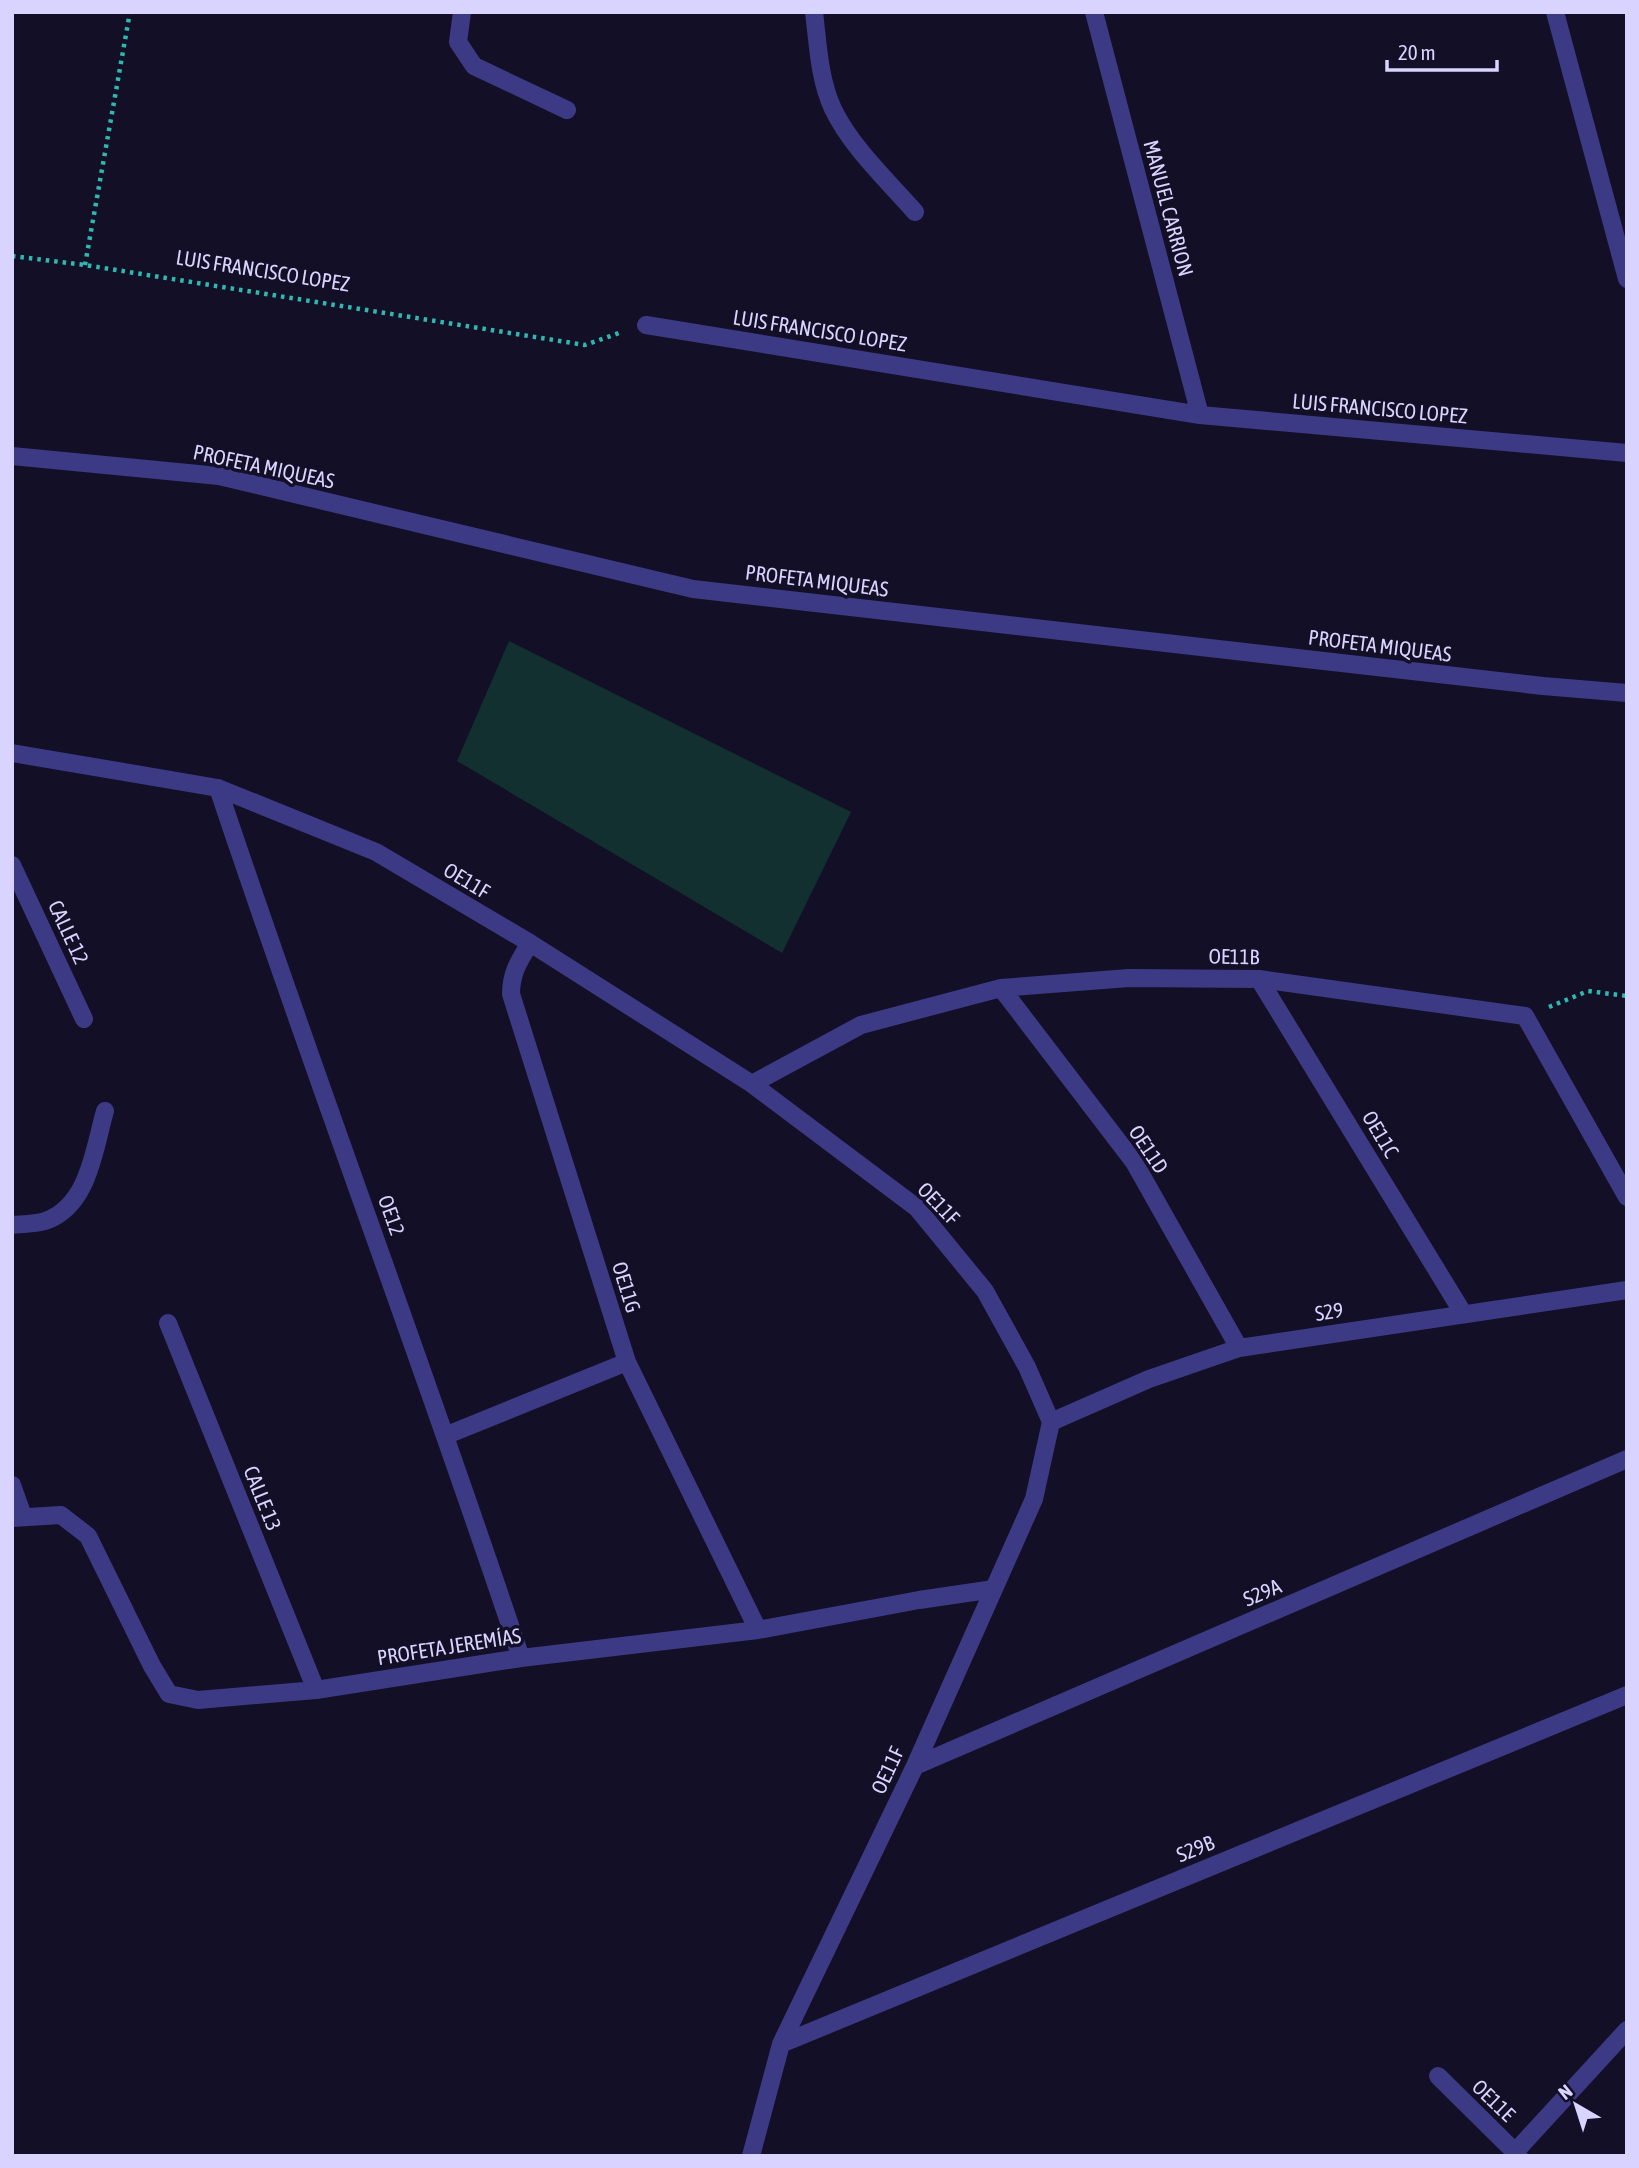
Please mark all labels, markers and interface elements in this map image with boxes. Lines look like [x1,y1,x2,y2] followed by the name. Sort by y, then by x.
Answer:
[1387,28,1497,72] scale bar
[1398,40,1436,64] text: 20 m
[1139,137,1199,279] street label: MANUEL CARRION
[174,244,352,296] street label: LUIS FRANCISCO LOPEZ
[731,304,909,356] street label: LUIS FRANCISCO LOPEZ
[1291,388,1469,428] street label: LUIS FRANCISCO LOPEZ
[191,439,337,493] street label: PROFETA MIQUEAS
[744,559,890,601] street label: PROFETA MIQUEAS
[1307,624,1453,666] street label: PROFETA MIQUEAS
[440,857,495,903] street label: OE11F
[44,896,94,968] street label: CALLE 12
[1208,944,1260,968] street label: OE11B
[1358,1106,1405,1162] street label: OE11C
[1124,1120,1174,1178] street label: OE11D
[913,1177,965,1229] street label: OE11F
[374,1192,410,1238] street label: OE12
[608,1259,646,1315] street label: OE11G
[1313,1297,1345,1325] street label: S29
[239,1462,287,1534] street label: CALLE 13
[1239,1573,1285,1611] street label: S29A
[375,1623,523,1669] street label: PROFETA JEREMÍAS
[866,1742,909,1797] street label: OE11F
[1173,1830,1217,1866] street label: S29B
[1541,2070,1611,2140] north arrow
[1468,2074,1520,2126] street label: OE11E
[1554,2080,1577,2104] text: N

